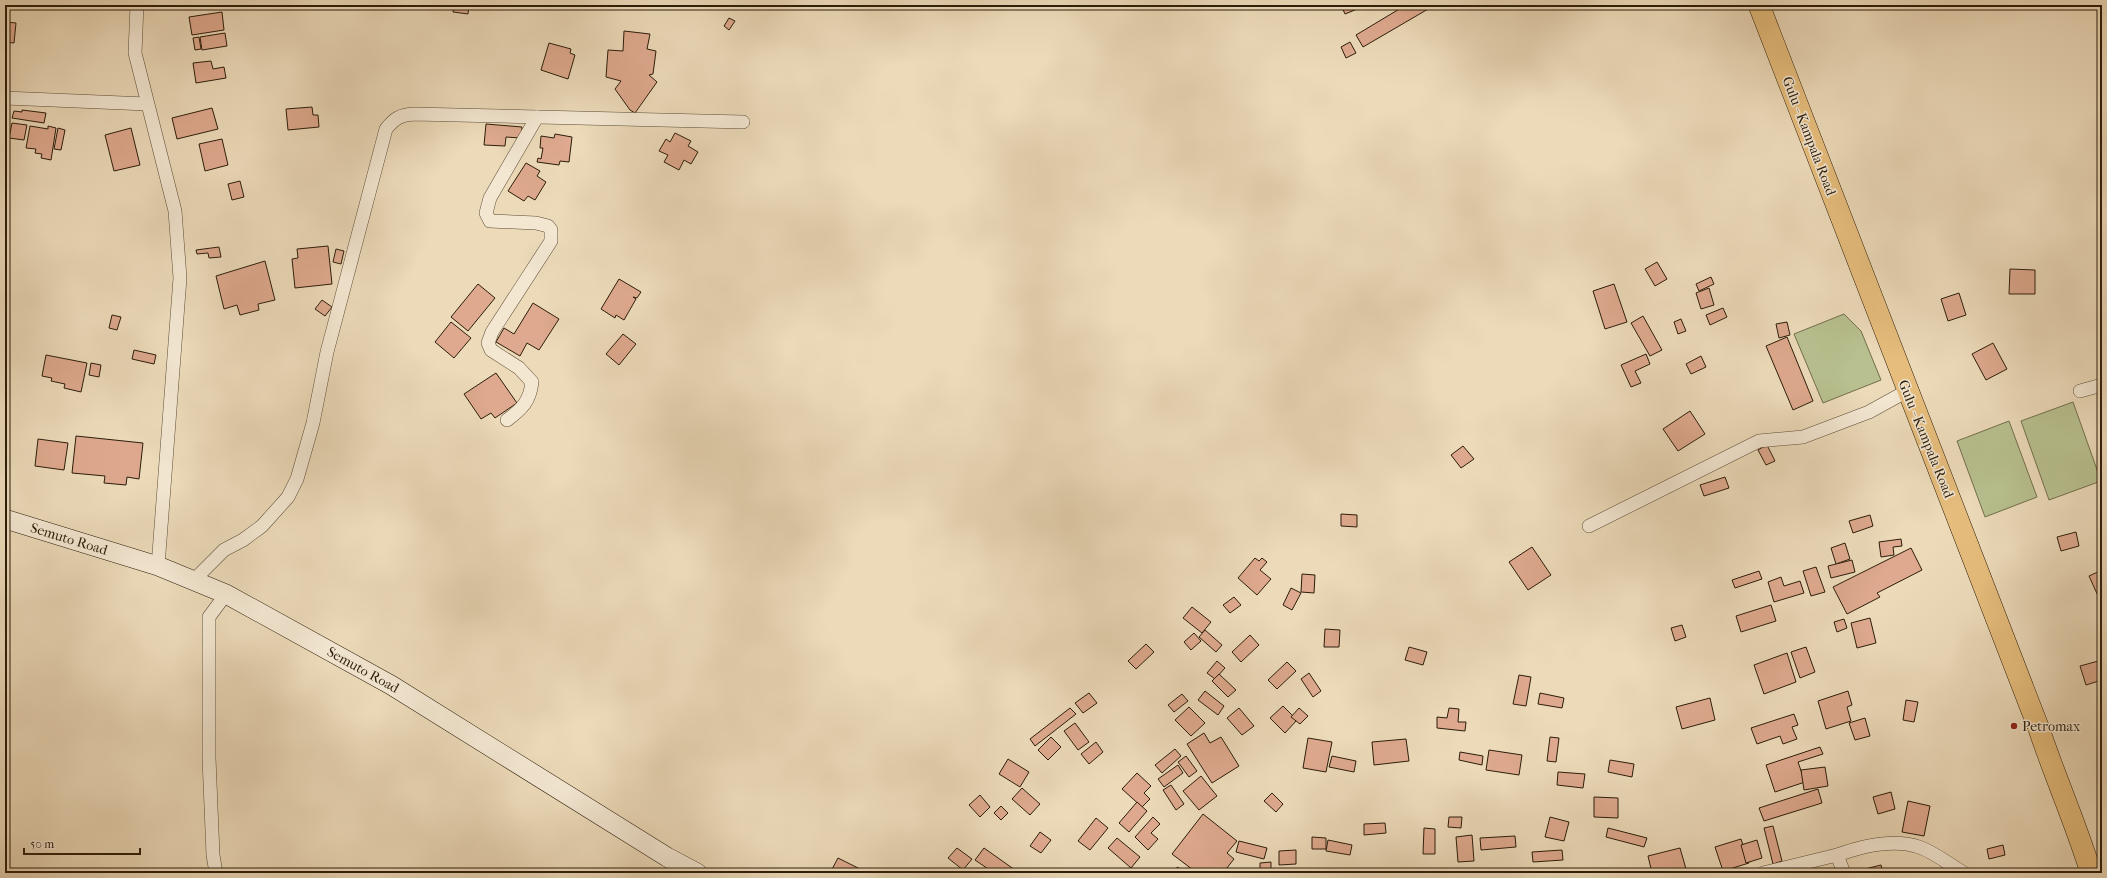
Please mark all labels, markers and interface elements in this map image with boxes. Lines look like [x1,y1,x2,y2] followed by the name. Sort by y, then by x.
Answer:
[1778,74,1840,198] street label: Gulu - Kampala Road
[1894,377,1958,501] street label: Gulu - Kampala Road
[28,519,110,559] street label: Semuto Road
[324,643,402,697] street label: Semuto Road
[2022,718,2081,735] place label: Petromax
[2009,721,2019,731] marker: Petromax
[24,830,140,856] scale bar
[30,837,54,851] text: 50 m

